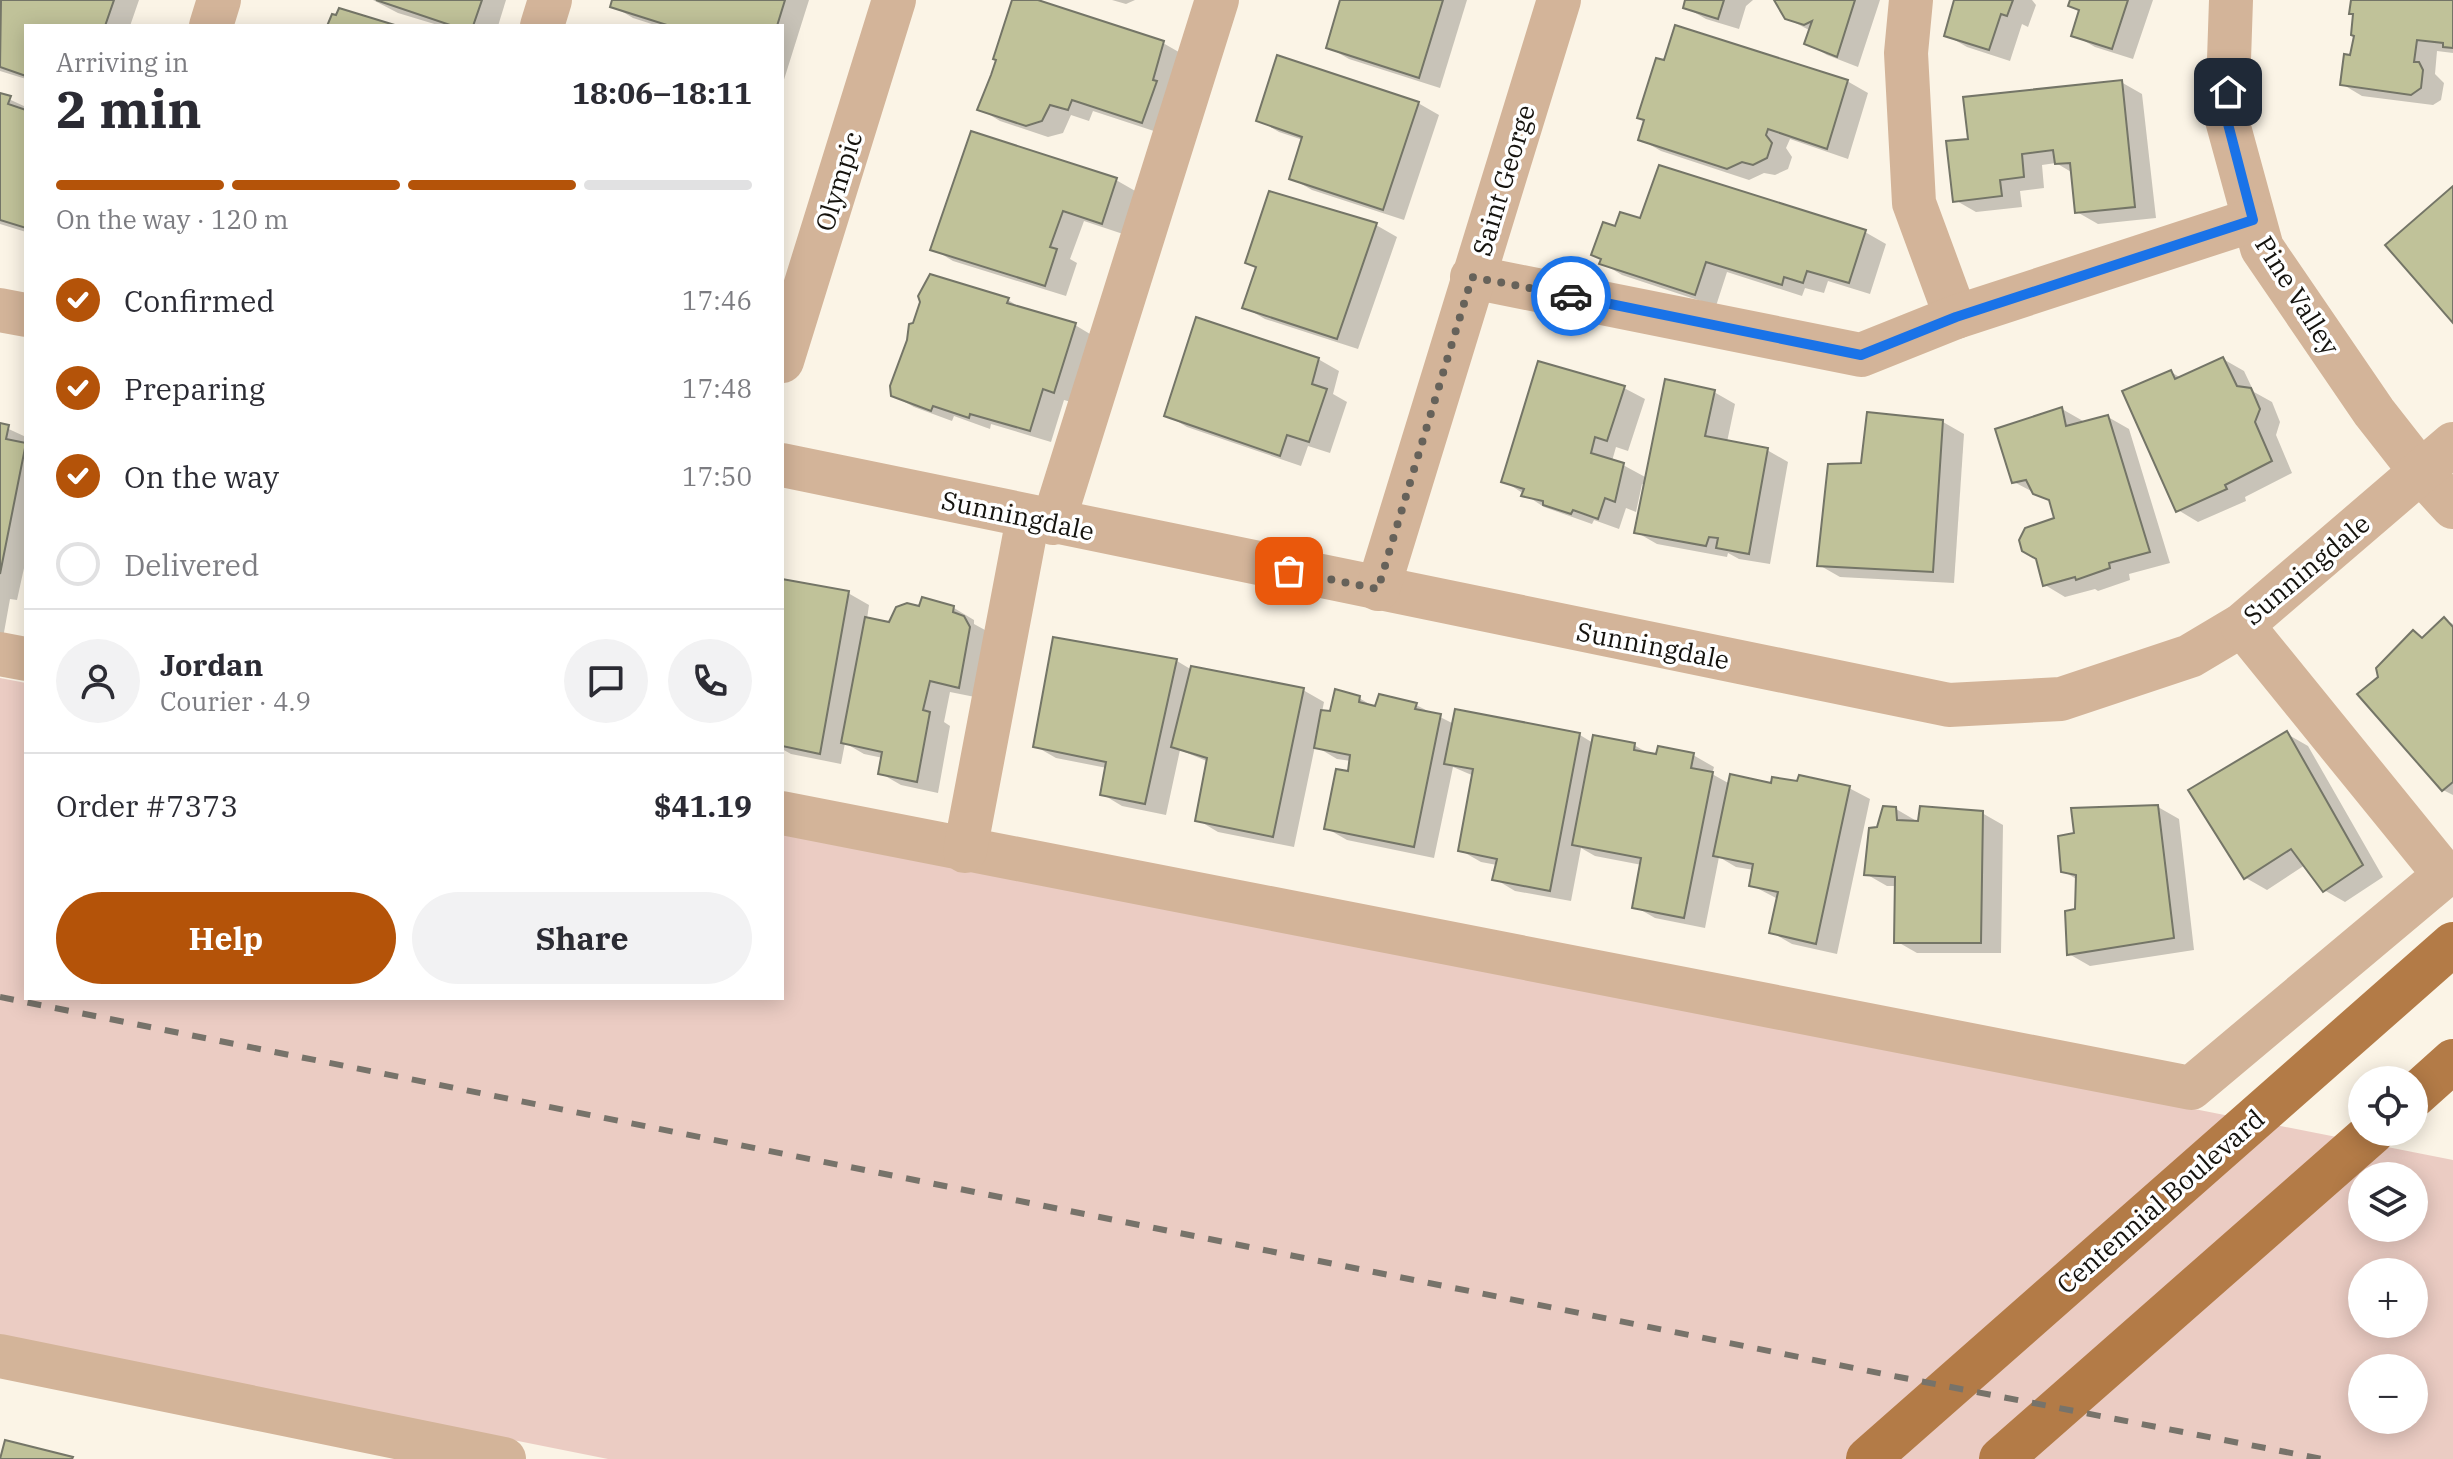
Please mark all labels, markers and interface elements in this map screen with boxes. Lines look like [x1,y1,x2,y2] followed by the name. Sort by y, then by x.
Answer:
[56,45,189,79] text: Arriving in
[2194,58,2262,126] pin
[2206,70,2250,114] icon: home
[572,73,752,112] text: 18:06–18:11
[56,75,202,142] text: 2 min
[1464,100,1542,260] street label: Saint George
[807,127,869,235] street label: Olympic
[56,202,289,236] text: On the way · 120 m
[2248,229,2348,361] street label: Pine Valley
[1531,256,1611,336] courier
[1549,274,1593,318] icon: car
[56,278,100,322] icon: check
[124,281,275,320] text: Confirmed
[682,283,752,317] text: 17:46
[56,366,100,410] icon: check
[124,369,265,408] text: Preparing
[682,371,752,405] text: 17:48
[56,454,100,498] icon: check
[124,457,279,496] text: On the way
[682,459,752,493] text: 17:50
[939,482,1097,548] street label: Sunningdale
[2236,506,2376,632] street label: Sunningdale
[1255,537,1323,605] pin
[124,545,259,584] text: Delivered
[1267,549,1311,593] icon: bag
[1574,614,1732,676] street label: Sunningdale
[56,639,140,723] button: person
[564,639,648,723] button: chat
[668,639,752,723] button: phone
[160,645,263,684] text: Jordan
[160,684,311,718] text: Courier · 4.9
[56,786,238,825] text: Order #7373
[654,786,752,825] text: $41.19
[56,892,396,984] button: Help
[412,892,752,984] button: Share
[2348,1066,2428,1434] map controls
[2348,1066,2428,1146] button: locate
[2049,1101,2271,1301] street label: Centennial Boulevard
[2348,1162,2428,1242] button: layers
[2348,1258,2428,1338] button: +
[2348,1354,2428,1434] button: −

